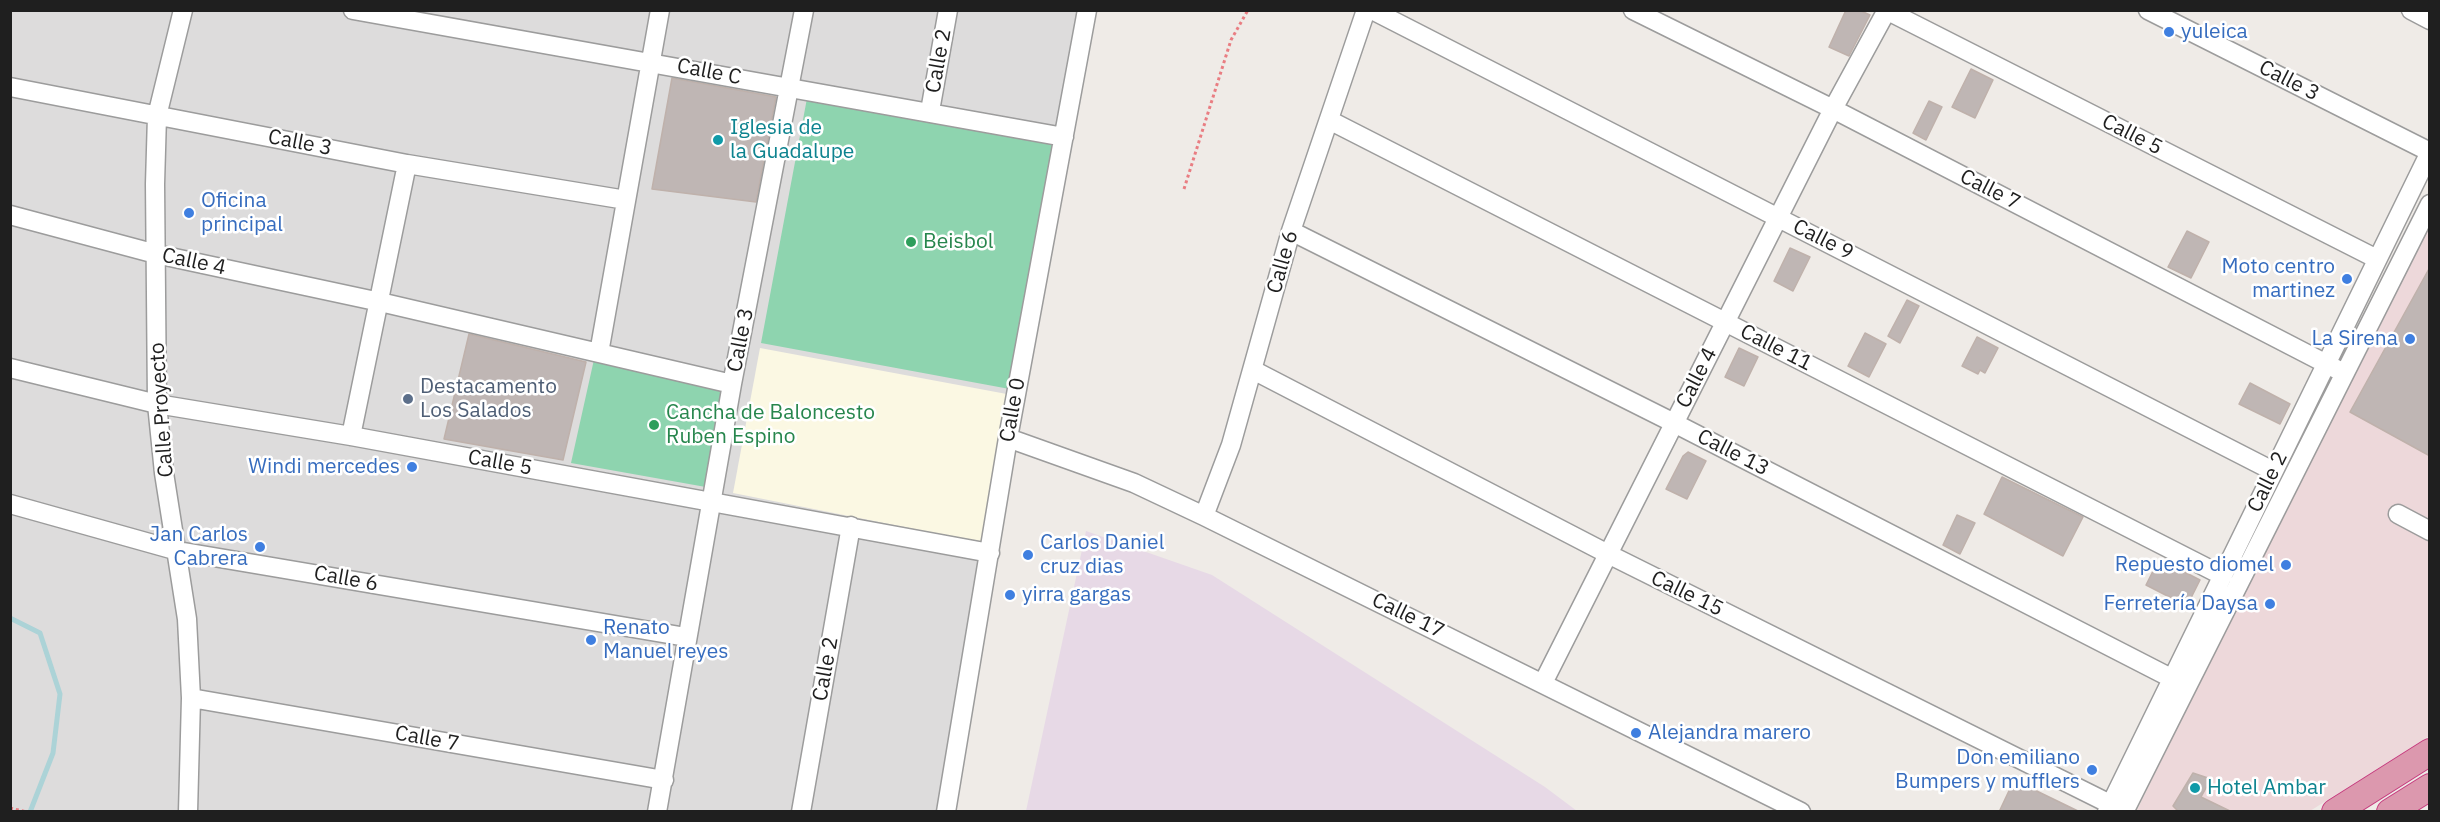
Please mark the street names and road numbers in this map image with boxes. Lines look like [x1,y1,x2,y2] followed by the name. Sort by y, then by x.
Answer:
[921,27,957,95] street label: Calle 2
[675,53,743,91] street label: Calle C
[2254,55,2324,107] street label: Calle 3
[2097,109,2167,161] street label: Calle 5
[266,124,334,162] street label: Calle 3
[1955,164,2025,216] street label: Calle 7
[1788,214,1858,266] street label: Calle 9
[1262,227,1304,297] street label: Calle 6
[160,243,228,281] street label: Calle 4
[722,306,760,374] street label: Calle 3
[1736,319,1816,377] street label: Calle 11
[145,342,179,478] street label: Calle Proyecto
[1671,343,1723,413] street label: Calle 4
[995,376,1031,444] street label: Calle 0
[1693,424,1773,482] street label: Calle 13
[466,445,534,481] street label: Calle 5
[2243,447,2293,517] street label: Calle 2
[312,561,380,597] street label: Calle 6
[1647,566,1727,622] street label: Calle 15
[1368,588,1448,644] street label: Calle 17
[808,635,844,703] street label: Calle 2
[393,721,461,757] street label: Calle 7

